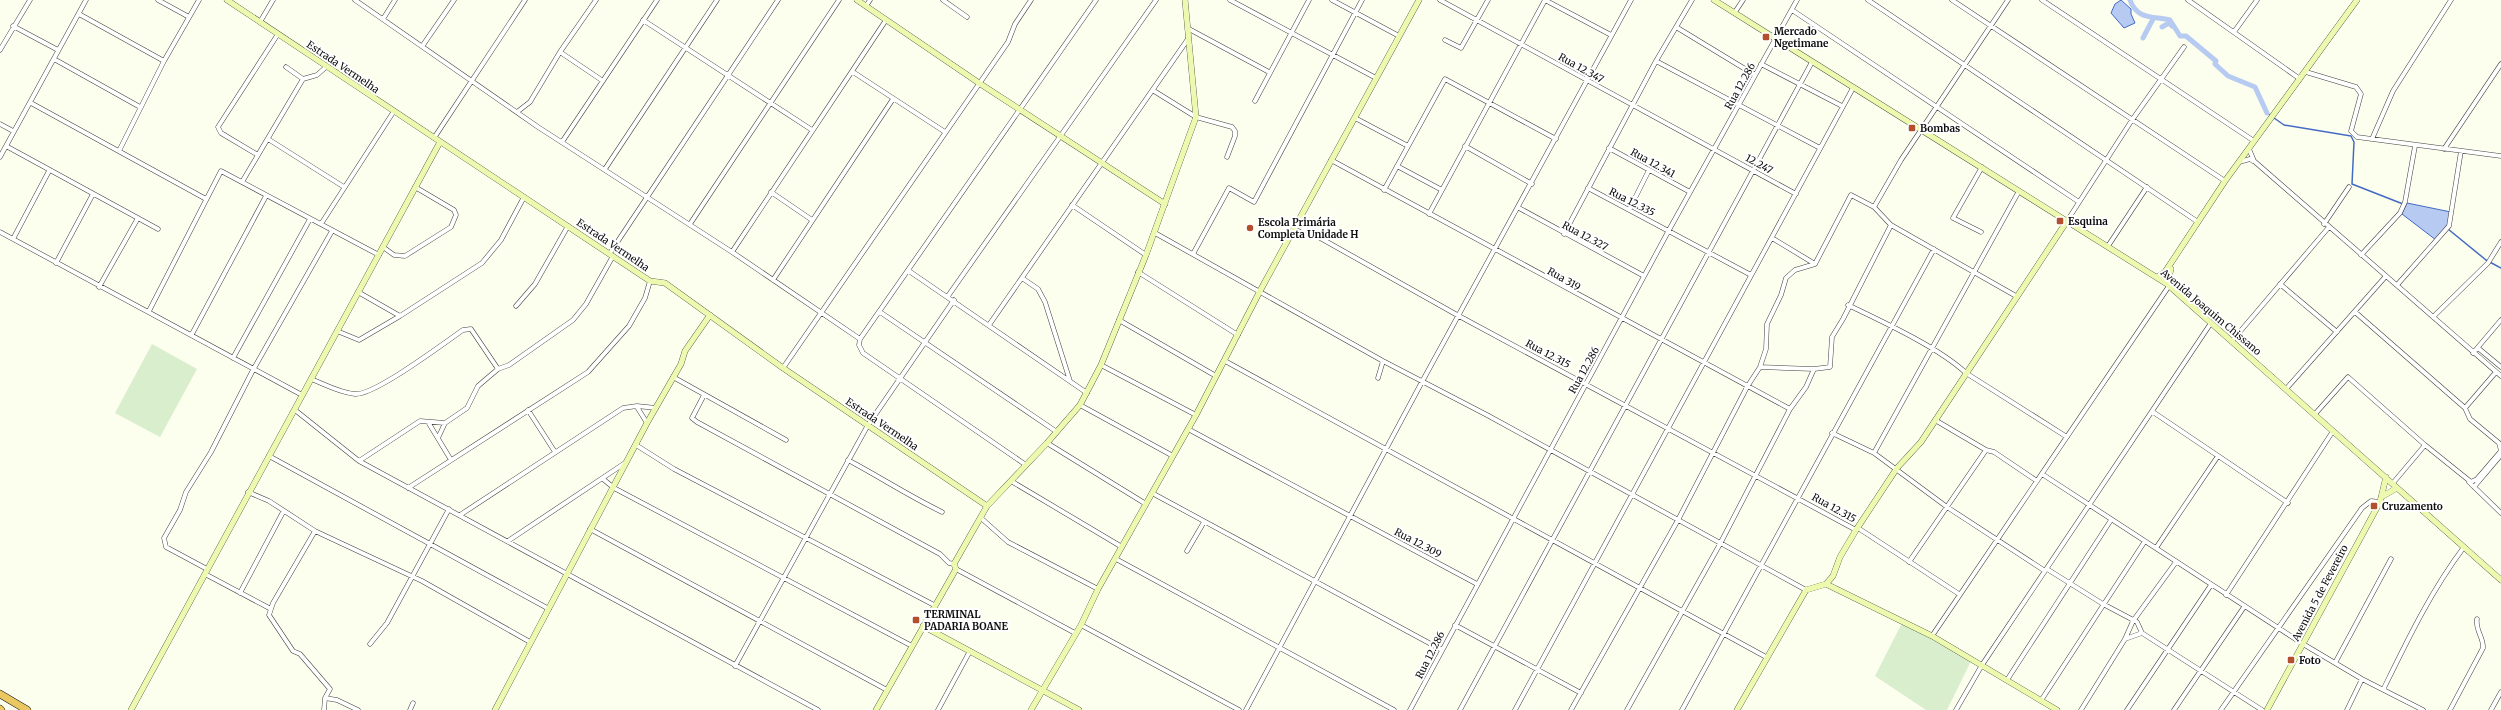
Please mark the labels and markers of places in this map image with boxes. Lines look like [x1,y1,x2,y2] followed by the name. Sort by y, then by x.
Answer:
[1774,25,1829,50] place label: Mercado Ngetimane
[1761,32,1771,42] marker: Mercado Ngetimane
[1920,122,1960,135] place label: Bombas
[1907,123,1917,133] marker: Bombas
[2068,215,2108,228] place label: Esquina
[1258,216,1359,241] place label: Escola Primária Completa Unidade H
[2055,216,2065,226] marker: Esquina
[1245,223,1255,233] marker: Escola Primária Completa Unidade H
[2382,500,2443,513] place label: Cruzamento
[2369,501,2379,511] marker: Cruzamento
[924,608,1008,633] place label: TERMINAL PADARIA BOANE
[911,615,921,625] marker: TERMINAL PADARIA BOANE
[2299,654,2321,667] place label: Foto
[2286,655,2296,665] marker: Foto

